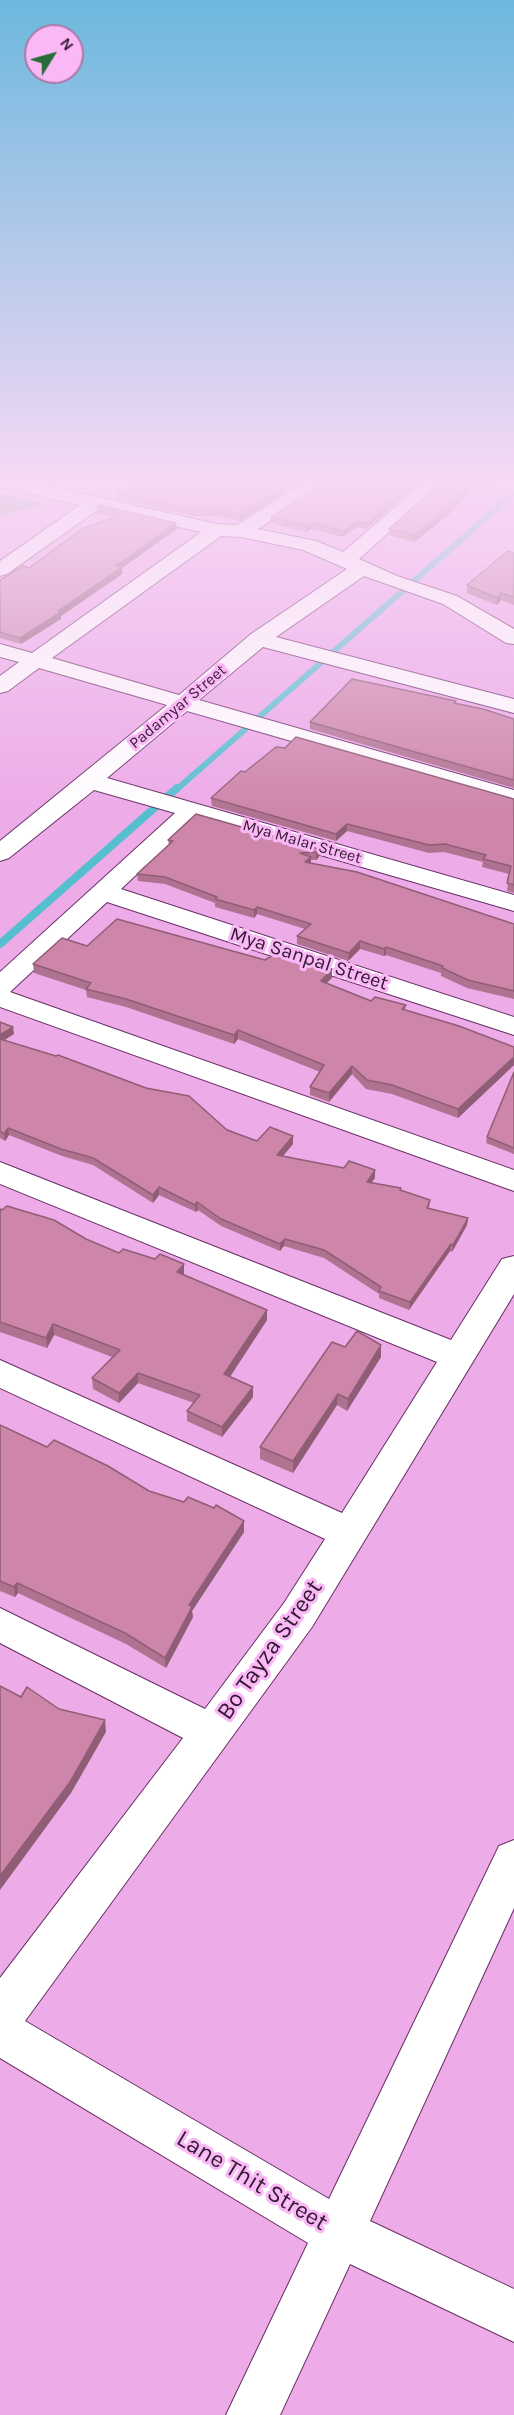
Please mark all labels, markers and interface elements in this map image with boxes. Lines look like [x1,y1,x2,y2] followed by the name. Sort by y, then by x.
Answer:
[24,24,84,84] north arrow
[56,34,78,54] text: N
[126,661,230,753] street label: Padamyar Street
[240,816,364,868] street label: Mya Malar Street
[227,922,391,996] street label: Mya Sanpal Street
[211,1574,329,1726] street label: Bo Tayza Street
[171,2125,333,2237] street label: Lane Thit Street

